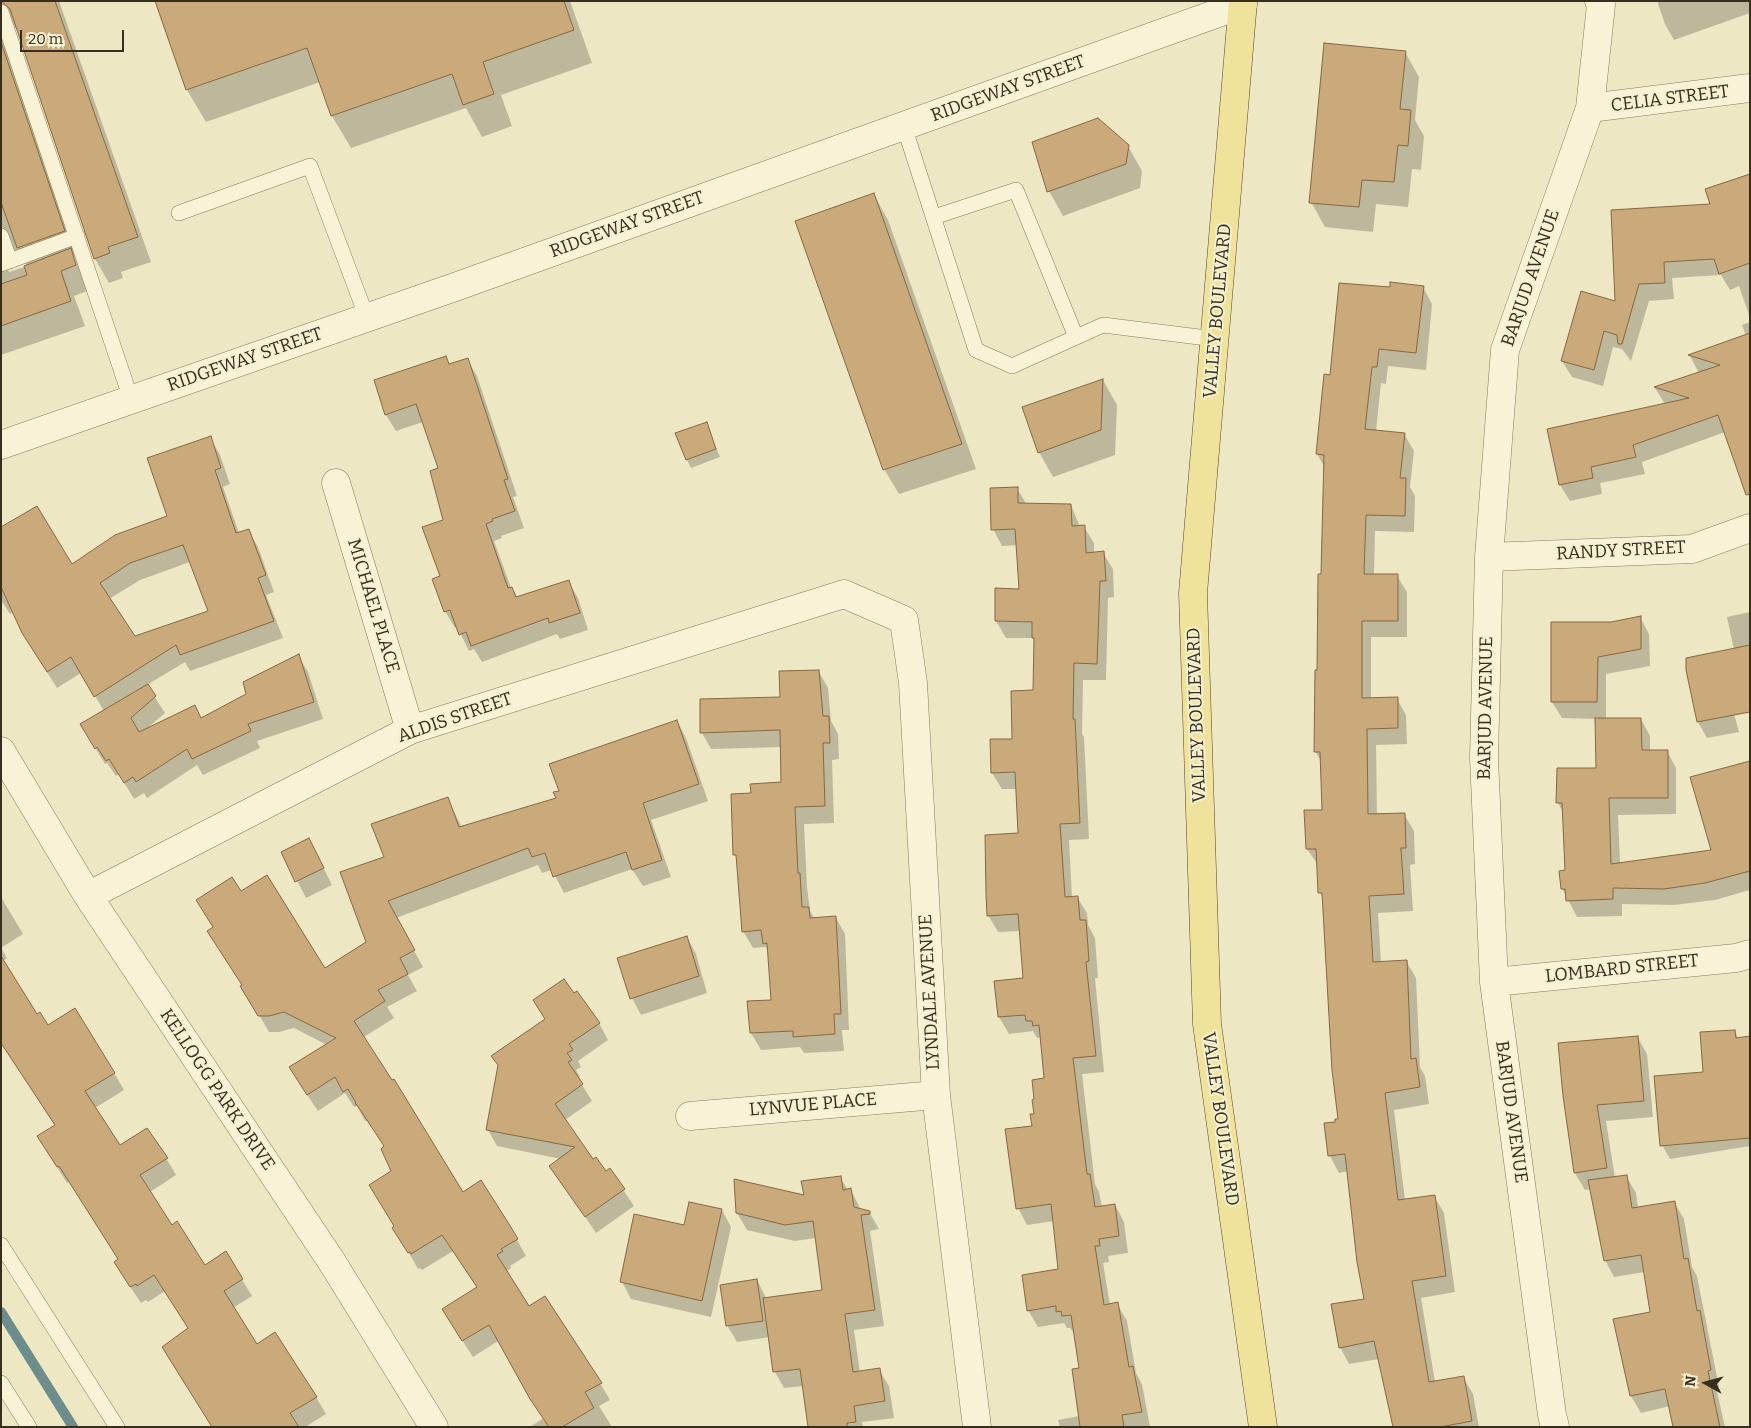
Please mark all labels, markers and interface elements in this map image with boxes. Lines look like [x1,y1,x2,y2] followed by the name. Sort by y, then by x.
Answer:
[22,20,126,52] scale bar
[28,30,63,48] text: 20 m
[928,51,1088,127] street label: RIDGEWAY STREET
[1610,81,1730,117] street label: CELIA STREET
[547,187,707,263] street label: RIDGEWAY STREET
[1497,207,1565,349] street label: BARJUD AVENUE
[1200,223,1236,399] street label: VALLEY BOULEVARD
[165,323,325,397] street label: RIDGEWAY STREET
[342,536,404,676] street label: MICHAEL PLACE
[1556,537,1686,565] street label: RANDY STREET
[1183,627,1211,803] street label: VALLEY BOULEVARD
[1474,636,1498,780] street label: BARJUD AVENUE
[395,688,515,748] street label: ALDIS STREET
[915,914,945,1070] street label: LYNDALE AVENUE
[1544,950,1700,988] street label: LOMBARD STREET
[155,1005,279,1175] street label: KELLOGG PARK DRIVE
[1197,1031,1243,1207] street label: VALLEY BOULEVARD
[1490,1039,1532,1185] street label: BARJUD AVENUE
[748,1089,878,1121] street label: LYNVUE PLACE
[1681,1358,1731,1408] north arrow
[1682,1375,1700,1388] text: N

